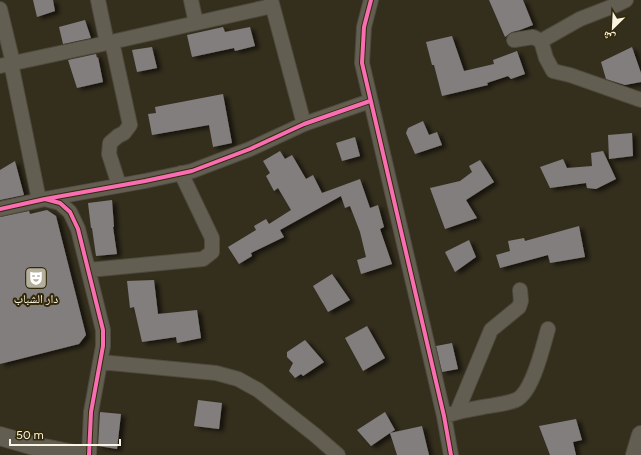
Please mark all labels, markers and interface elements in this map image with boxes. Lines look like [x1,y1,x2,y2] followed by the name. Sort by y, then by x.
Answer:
[593,8,633,48] north arrow
[601,27,618,45] text: ش
[23,265,49,291] theatre icon: دار الشباب
[14,292,58,306] place label: دار الشباب
[10,421,120,447] scale bar
[16,428,44,442] text: 50 m

